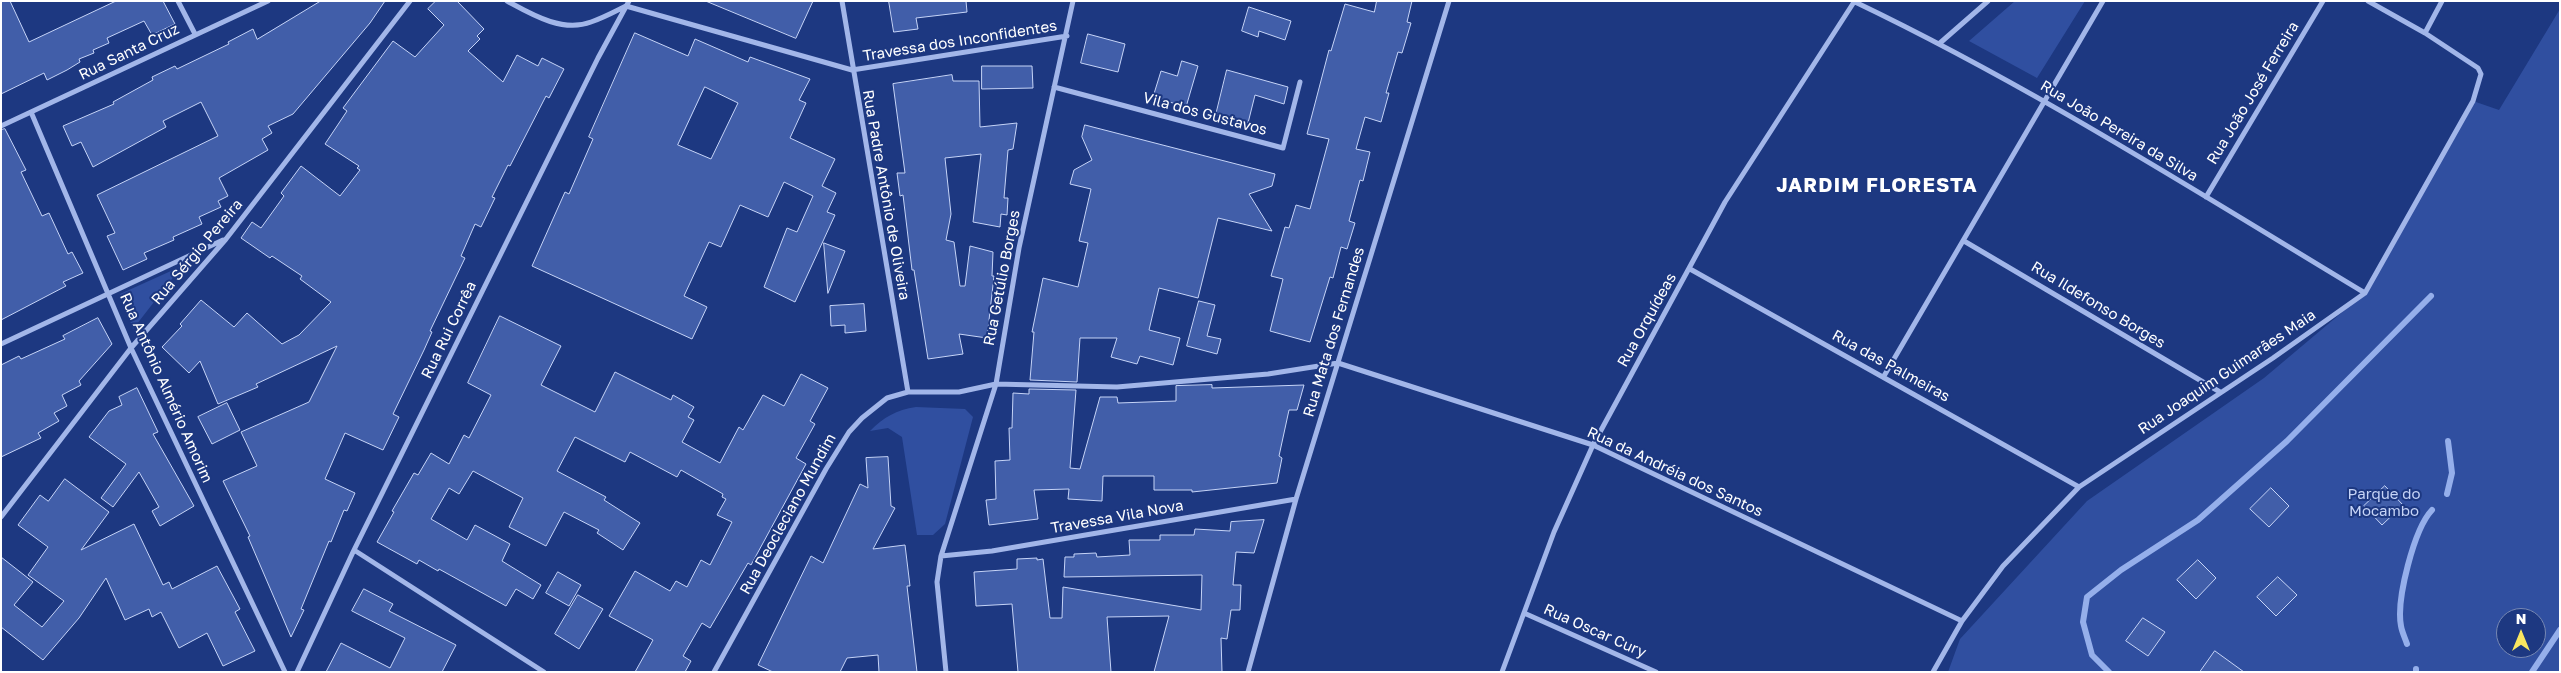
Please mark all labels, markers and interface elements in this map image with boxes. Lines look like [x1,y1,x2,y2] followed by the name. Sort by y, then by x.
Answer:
[862,17,1058,65] street label: Travessa dos Inconfidentes
[2203,18,2303,168] street label: Rua João José Ferreira
[76,20,182,84] street label: Rua Santa Cruz
[2037,77,2201,185] street label: Rua João Pereira da Silva
[859,88,913,302] street label: Rua Padre Antônio de Oliveira
[1141,89,1269,139] street label: Vila dos Gustavos
[1774,174,1980,198] district label: JARDIM FLORESTA
[148,196,246,308] street label: Rua Sérgio Pereira
[980,209,1024,347] street label: Rua Getúlio Borges
[1300,245,1368,419] street label: Rua Mata dos Fernandes
[2028,258,2168,352] street label: Rua Ildefonso Borges
[1614,270,1680,370] street label: Rua Orquídeas
[418,278,480,382] street label: Rua Rui Corrêa
[116,290,216,486] street label: Rua Antônio Almério Amorim
[2135,306,2319,438] street label: Rua Joaquim Guimarães Maia
[1829,326,1953,406] street label: Rua das Palmeiras
[1584,423,1766,521] street label: Rua da Andréia dos Santos
[736,430,840,598] street label: Rua Deocleciano Mundim
[2348,485,2420,520] park label: Parque do Mocambo
[1049,496,1185,538] street label: Travessa Vila Nova
[1541,600,1649,662] street label: Rua Oscar Cury
[2496,608,2546,658] north arrow
[2516,610,2526,627] text: N

